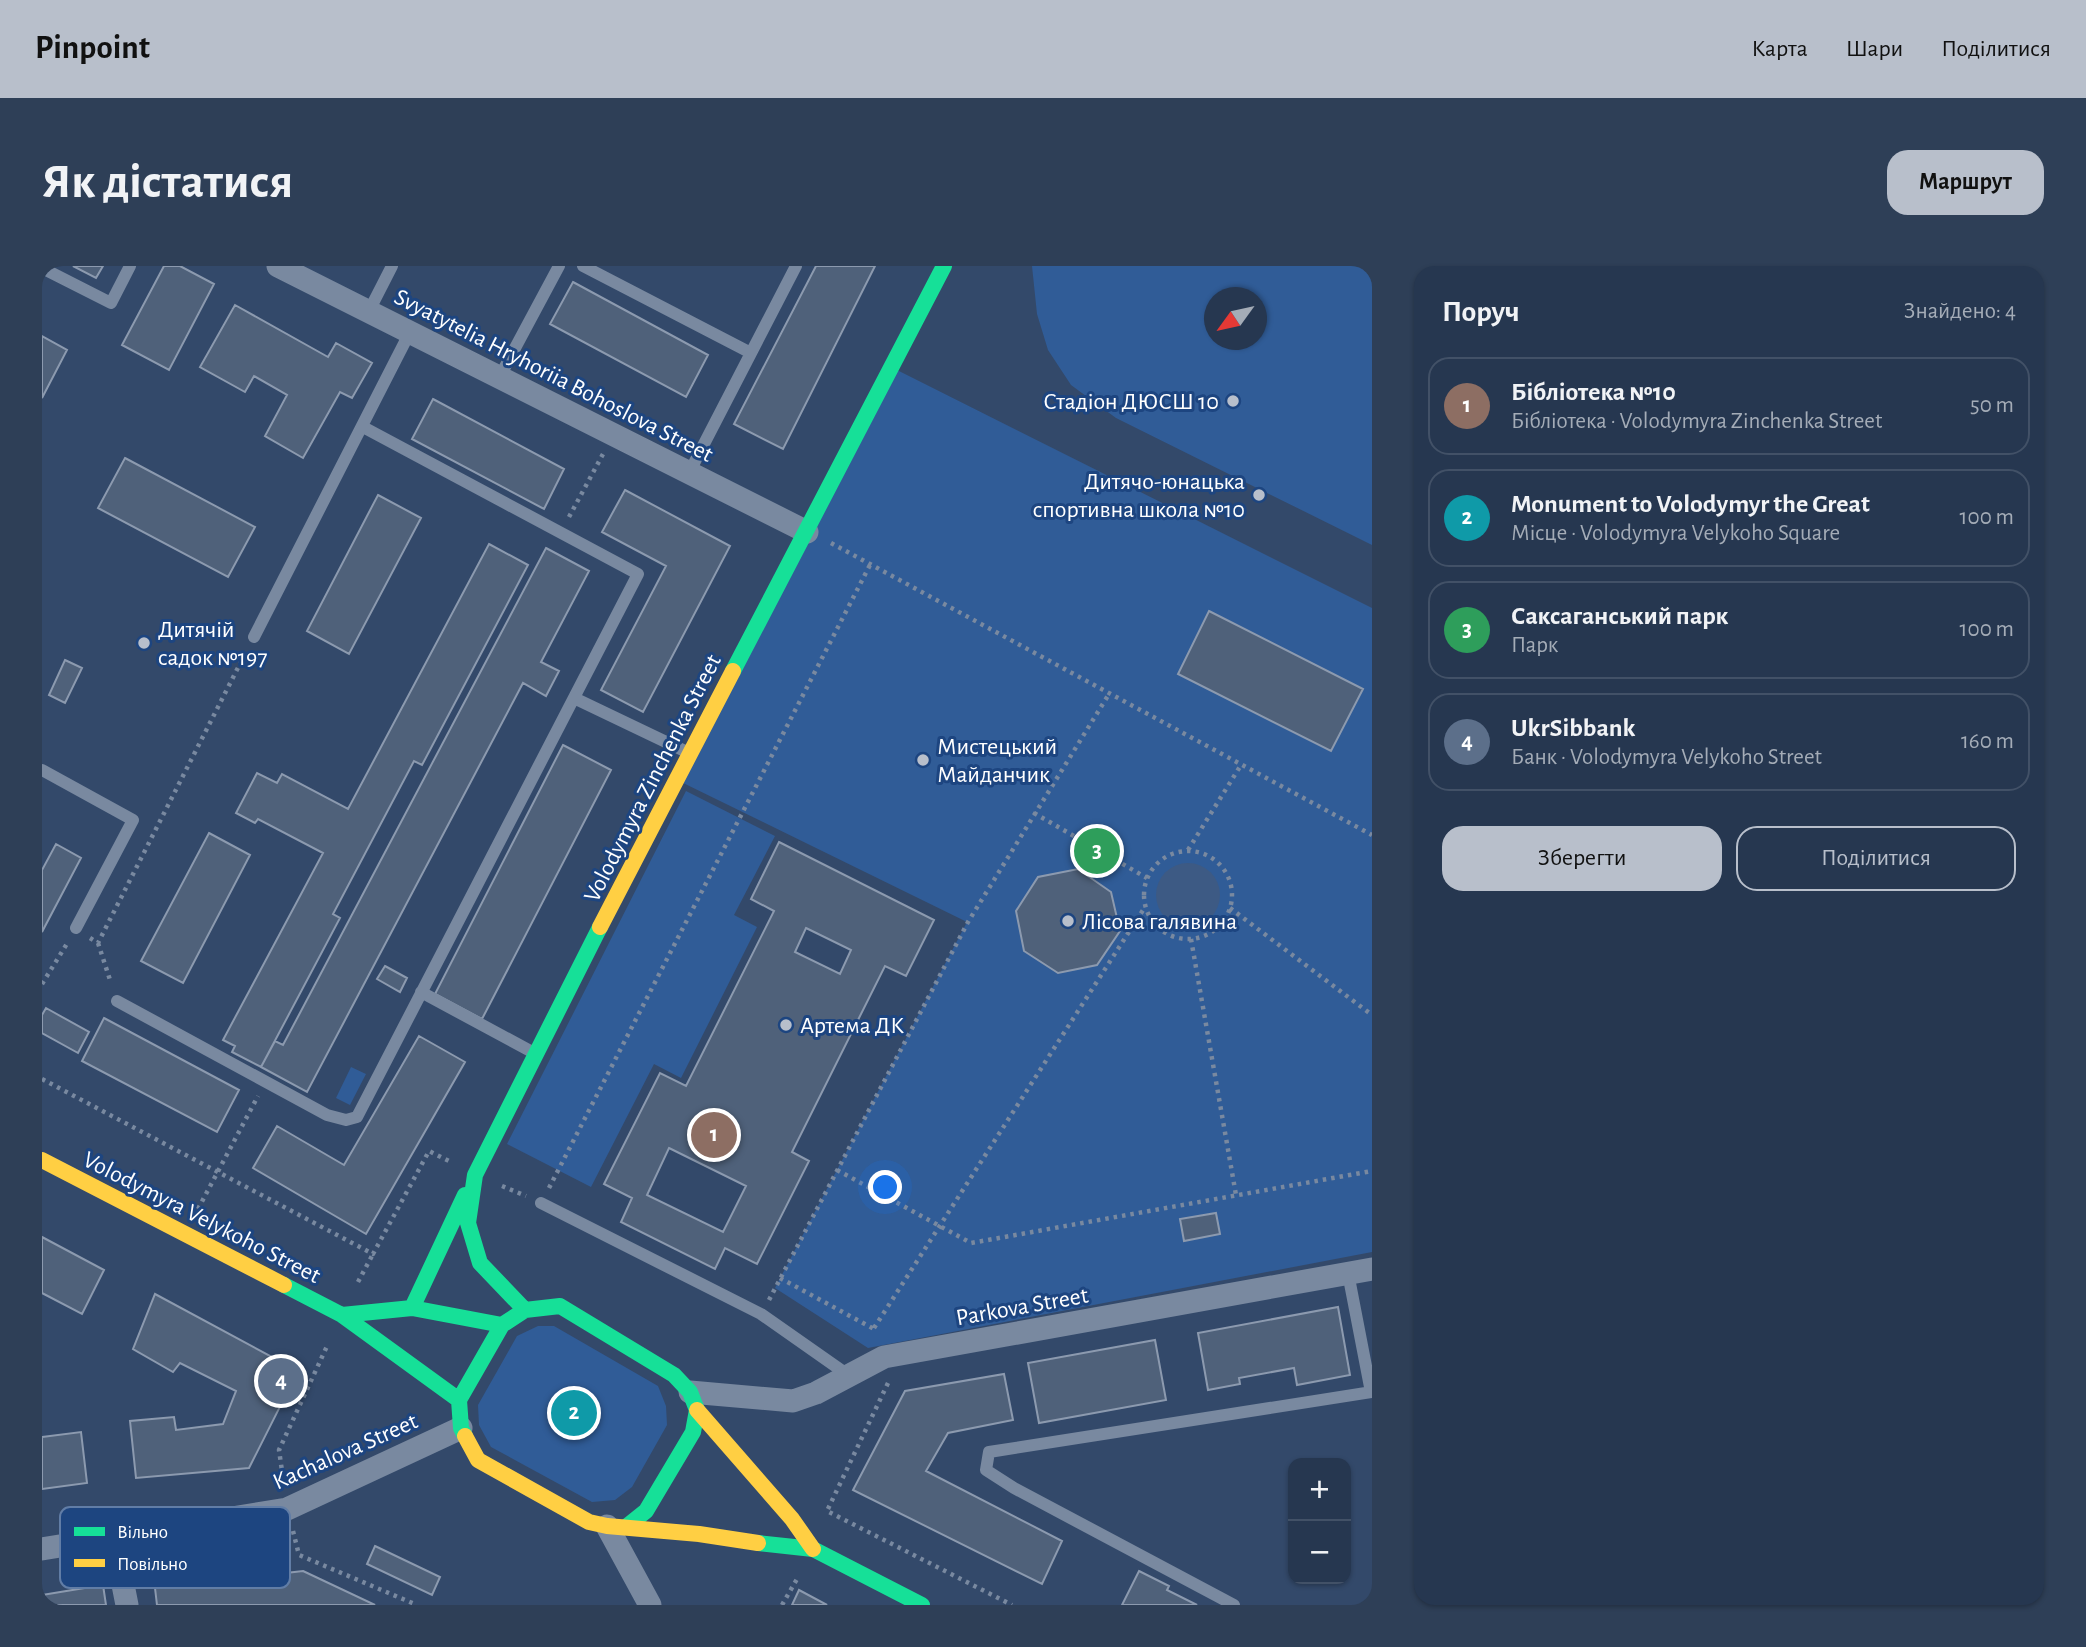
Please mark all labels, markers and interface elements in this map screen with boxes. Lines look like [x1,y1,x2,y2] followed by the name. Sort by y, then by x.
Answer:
[35,32,150,65] text: Pinpoint
[1751,37,1808,61] text: Карта
[1846,37,1903,61] text: Шари
[1941,37,2051,61] text: Поділитися
[1887,150,2044,215] button: Маршрут
[42,158,293,207] text: Як дістатися
[390,285,717,467] street label: Svyatytelia Hryhoriia Bohoslova Street
[1204,287,1267,350] north arrow
[1442,297,1520,327] text: Поруч
[1904,300,2016,323] text: Знайдено: 4
[1511,379,1676,405] text: Бібліотека №10
[1043,390,1219,414] place label: Стадіон ДЮСШ 10
[1225,393,1241,409] marker: Стадіон ДЮСШ 10
[1463,394,1471,417] text: 1
[1970,394,2014,417] text: 50 m
[1511,410,1882,433] text: Бібліотека · Volodymyra Zinchenka Street
[1033,470,1245,522] place label: Дитячо-юнацька спортивна школа №10
[1251,487,1267,503] marker: Дитячо-юнацька спортивна школа №10
[1511,491,1870,517] text: Monument to Volodymyr the Great
[1462,506,1472,529] text: 2
[1960,506,2014,529] text: 100 m
[1511,522,1840,545] text: Місце · Volodymyra Velykoho Square
[1511,603,1729,629] text: Саксаганський парк
[158,618,267,670] place label: Дитячій садок №197
[1462,618,1472,641] text: 3
[1960,618,2014,641] text: 100 m
[1511,634,1558,657] text: Парк
[136,635,152,651] marker: Дитячій садок №197
[580,651,726,906] street label: Volodymyra Zinchenka Street
[1511,715,1635,741] text: UkrSibbank
[1461,730,1473,753] text: 4
[1961,730,2014,753] text: 160 m
[937,735,1057,787] place label: Мистецький Майданчик
[1511,746,1822,769] text: Банк · Volodymyra Velykoho Street
[915,752,931,768] marker: Мистецький Майданчик
[1074,825,1120,877] pin: 3
[1442,826,1722,891] button: Зберегти
[1736,826,2016,891] button: Поділитися
[1082,910,1237,934] place label: Лісова галявина
[1060,913,1076,929] marker: Лісова галявина
[800,1014,904,1038] place label: Артема ДК
[778,1017,794,1033] marker: Артема ДК
[691,1109,737,1161] pin: 1
[79,1148,324,1288] street label: Volodymyra Velykoho Street
[868,1170,902,1204] your location
[954,1283,1090,1330] street label: Parkova Street
[258,1355,304,1407] pin: 4
[551,1387,597,1439] pin: 2
[270,1409,422,1494] street label: Kachalova Street
[1288,1458,1351,1584] map controls
[1288,1458,1351,1521] button: +
[60,1507,290,1588] legend
[1288,1521,1351,1584] button: −
[117,1523,168,1542] text: Вільно
[117,1555,187,1574] text: Повільно

